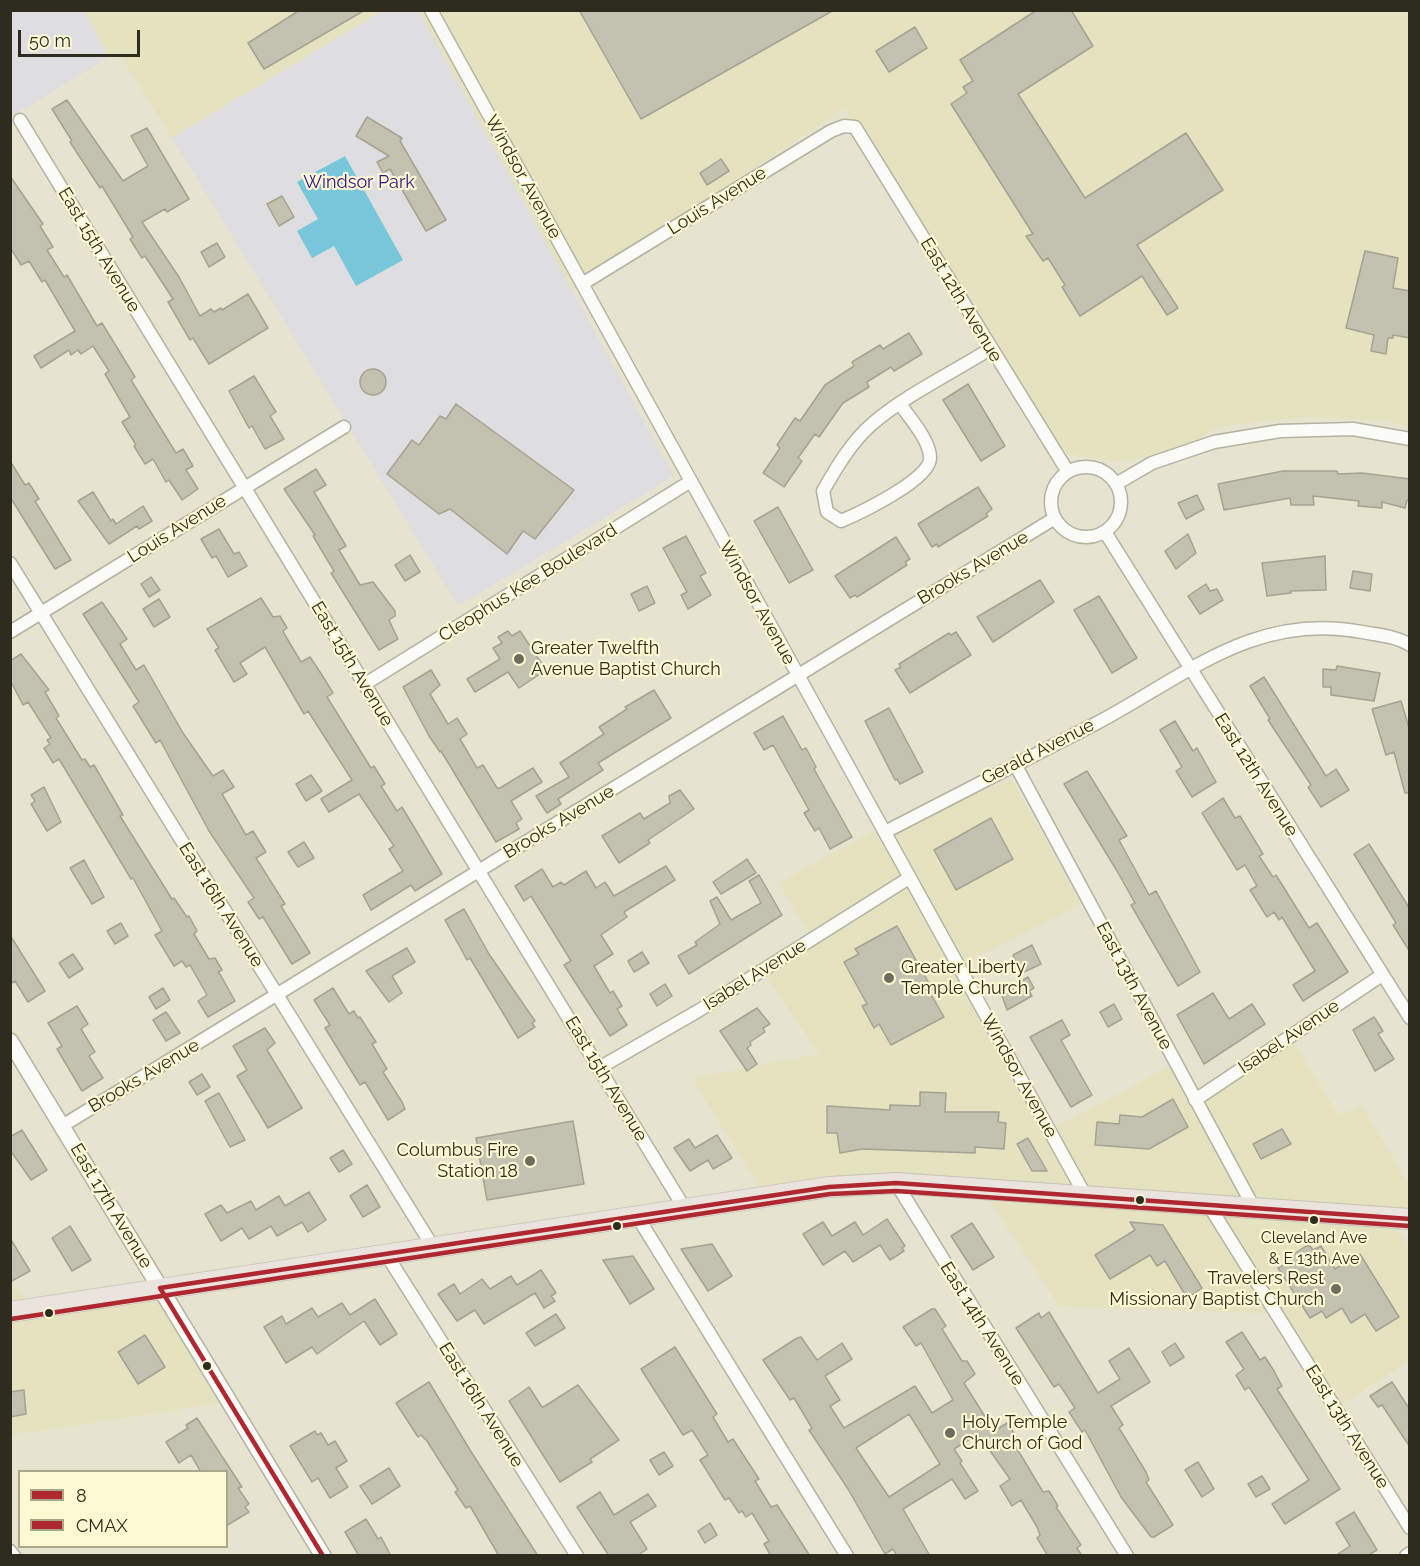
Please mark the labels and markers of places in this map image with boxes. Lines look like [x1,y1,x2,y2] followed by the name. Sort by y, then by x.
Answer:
[531,638,721,680] place label: Greater Twelfth Avenue Baptist Church
[512,652,526,666] marker: Greater Twelfth Avenue Baptist Church
[901,957,1028,1000] place label: Greater Liberty Temple Church
[882,971,896,985] marker: Greater Liberty Temple Church
[397,1140,518,1182] place label: Columbus Fire Station 18
[523,1154,537,1168] marker: Columbus Fire Station 18
[1134,1194,1146,1206] unlabelled marker
[1308,1214,1320,1226] marker: Cleveland Ave & E 13th Ave
[611,1220,623,1232] unlabelled marker
[1261,1228,1367,1266] place label: Cleveland Ave & E 13th Ave
[1109,1268,1324,1310] place label: Travelers Rest Missionary Baptist Church
[1329,1282,1343,1296] marker: Travelers Rest Missionary Baptist Church
[43,1307,55,1319] unlabelled marker
[201,1360,213,1372] unlabelled marker
[962,1412,1082,1454] place label: Holy Temple Church of God
[943,1426,957,1440] marker: Holy Temple Church of God

